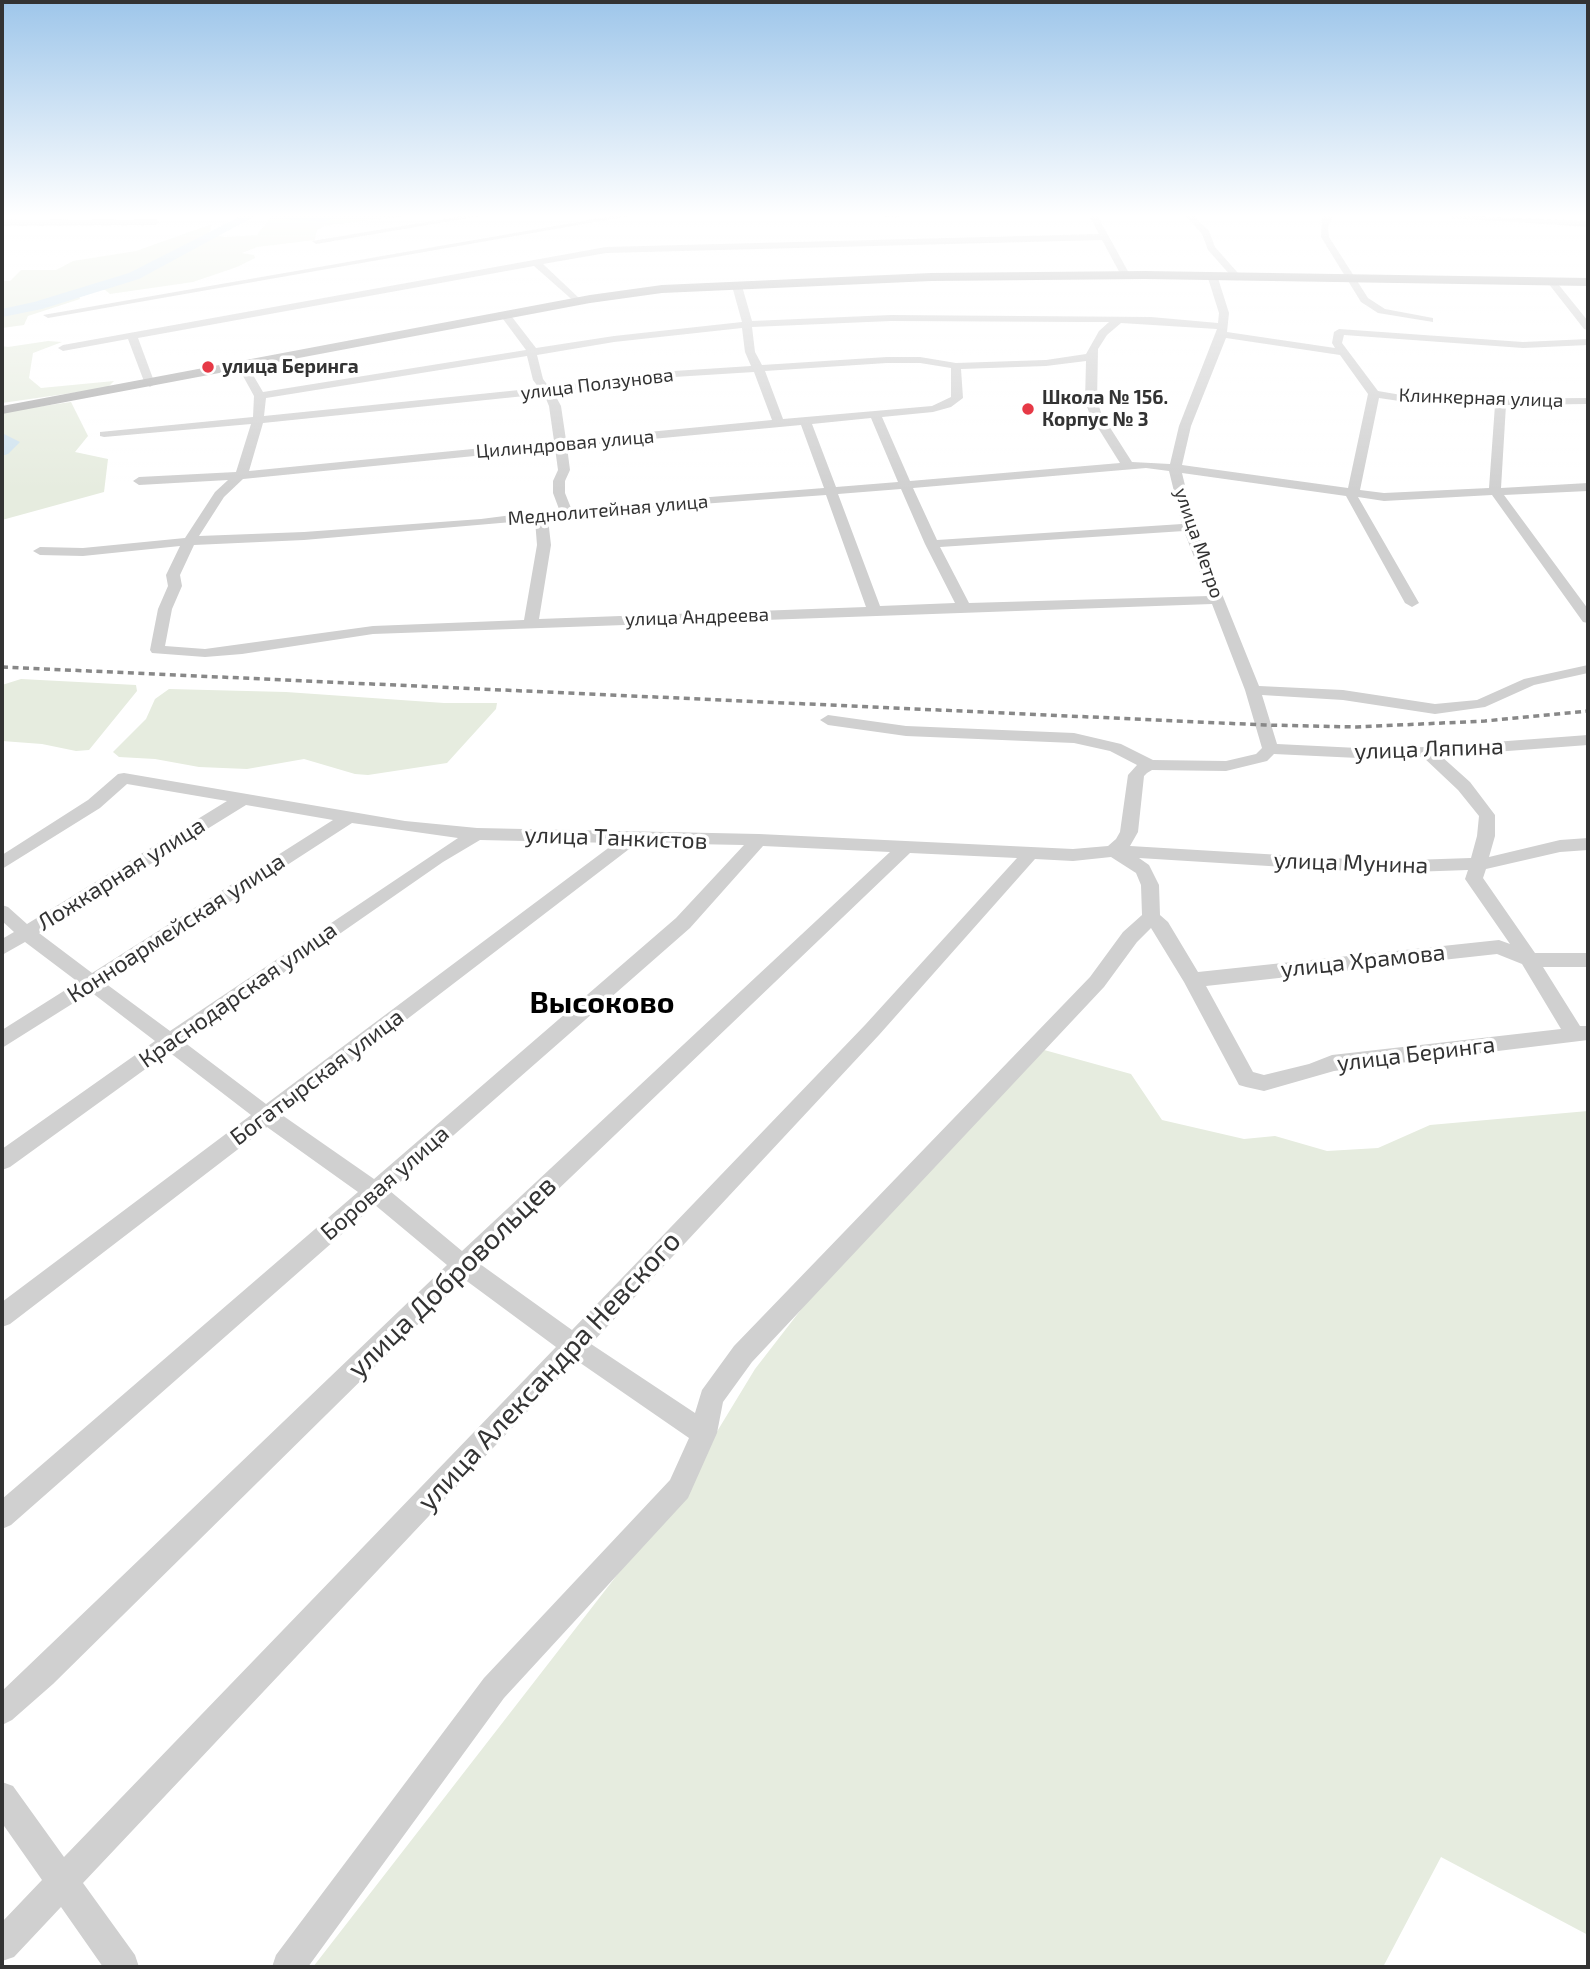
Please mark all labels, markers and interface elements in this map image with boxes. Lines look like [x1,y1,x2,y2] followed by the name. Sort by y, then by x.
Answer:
[222,356,359,378] place label: улица Беринга
[200,359,216,375] marker: улица Беринга
[519,363,675,405] street label: улица Ползунова
[1398,384,1564,412] street label: Клинкерная улица
[1042,387,1168,431] place label: Школа № 156. Корпус № 3
[1020,401,1036,417] marker: Школа № 156. Корпус № 3
[475,425,655,463] street label: Цилиндровая улица
[1169,485,1229,601] street label: улица Метро
[507,490,709,530] street label: Меднолитейная улица
[625,603,769,631] street label: улица Андреева
[1354,733,1504,765] street label: улица Ляпина
[32,811,210,937] street label: Ложкарная улица
[524,821,708,855] street label: улица Танкистов
[62,847,290,1009] street label: Конноармейская улица
[1273,847,1429,879] street label: улица Мунина
[134,916,342,1074] street label: Краснодарская улица
[1279,939,1447,983] street label: улица Храмова
[529,985,675,1021] district label: Высоково
[225,1003,409,1151] street label: Богатырская улица
[1335,1031,1497,1077] street label: улица Беринга
[315,1120,455,1246] street label: Боровая улица
[341,1169,563,1385] street label: улица Добровольцев
[410,1224,688,1518] street label: улица Александра Невского

